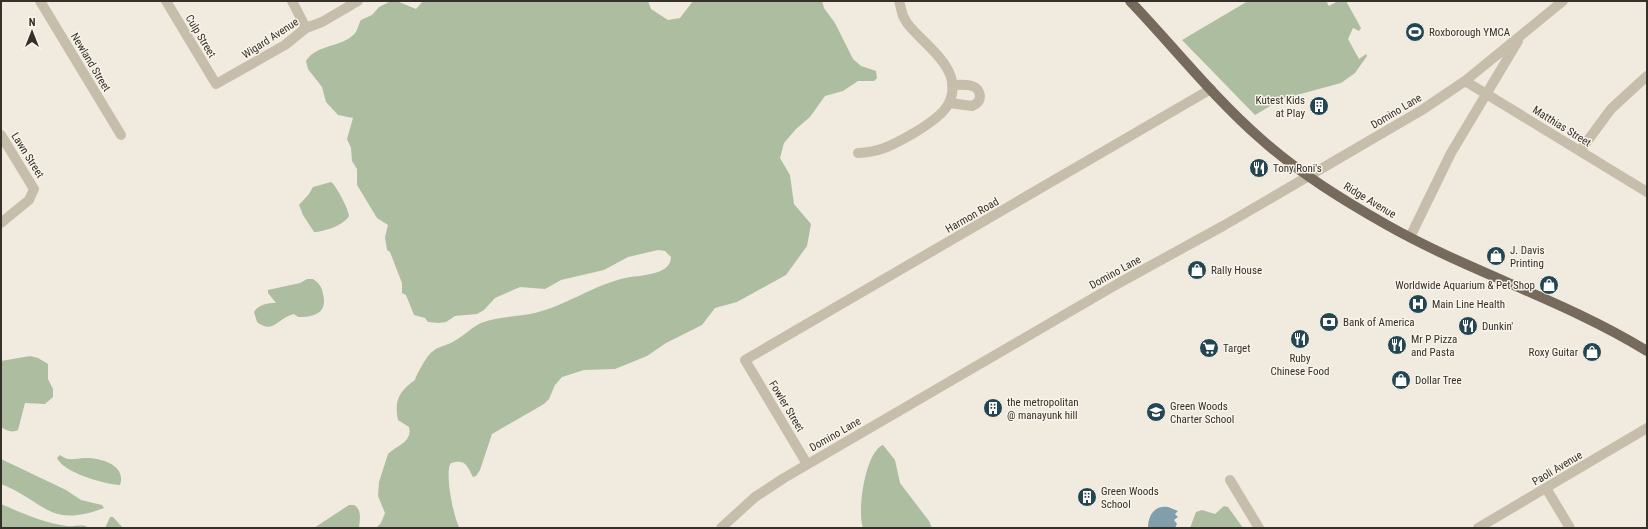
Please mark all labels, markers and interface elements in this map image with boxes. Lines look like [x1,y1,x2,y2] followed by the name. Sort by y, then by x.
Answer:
[12,12,52,52] north arrow
[183,12,218,60] street label: Culp Street
[240,15,301,61] street label: Wigard Avenue
[29,16,36,29] text: N
[1404,21,1426,43] sports icon: Roxborough YMCA
[1429,26,1511,39] place label: Roxborough YMCA
[68,31,113,94] street label: Newland Street
[1368,91,1424,132] street label: Domino Lane
[1256,94,1305,120] place label: Kutest Kids at Play
[1308,95,1330,117] building icon: Kutest Kids at Play
[1530,103,1593,150] street label: Matthias Street
[8,130,47,180] street label: Lawn Street
[1248,157,1270,179] restaurant icon: Tony Roni's
[1273,162,1322,175] place label: Tony Roni's
[1341,180,1398,221] street label: Ridge Avenue
[943,195,1001,236] street label: Harmon Road
[1510,244,1544,270] place label: J. Davis Printing
[1485,245,1507,267] shop icon: J. Davis Printing
[1087,253,1143,292] street label: Domino Lane
[1186,259,1208,281] shop icon: Rally House
[1211,264,1262,277] place label: Rally House
[1538,274,1560,296] shop icon: Worldwide Aquarium & Pet Shop
[1395,279,1535,292] place label: Worldwide Aquarium & Pet Shop
[1407,293,1429,315] hospital icon: Main Line Health
[1432,298,1505,311] place label: Main Line Health
[1318,311,1340,333] bank icon: Bank of America
[1457,315,1479,337] restaurant icon: Dunkin'
[1343,316,1415,329] place label: Bank of America
[1482,320,1513,333] place label: Dunkin'
[1289,328,1311,350] restaurant icon: Ruby Chinese Food
[1411,333,1457,359] place label: Mr P Pizza and Pasta
[1386,334,1408,356] restaurant icon: Mr P Pizza and Pasta
[1198,337,1220,359] supermarket icon: Target
[1581,341,1603,363] shop icon: Roxy Guitar
[1223,342,1250,355] place label: Target
[1529,346,1579,359] place label: Roxy Guitar
[1271,352,1329,378] place label: Ruby Chinese Food
[1390,369,1412,391] shop icon: Dollar Tree
[1415,374,1462,387] place label: Dollar Tree
[766,378,807,434] street label: Fowler Street
[1007,396,1079,422] place label: the metropolitan @ manayunk hill
[982,397,1004,419] building icon: the metropolitan @ manayunk hill
[1170,400,1234,426] place label: Green Woods Charter School
[1145,401,1167,423] school or university icon: Green Woods Charter School
[807,415,863,454] street label: Domino Lane
[1530,448,1585,488] street label: Paoli Avenue
[1101,485,1159,511] place label: Green Woods School
[1076,486,1098,508] building icon: Green Woods School

